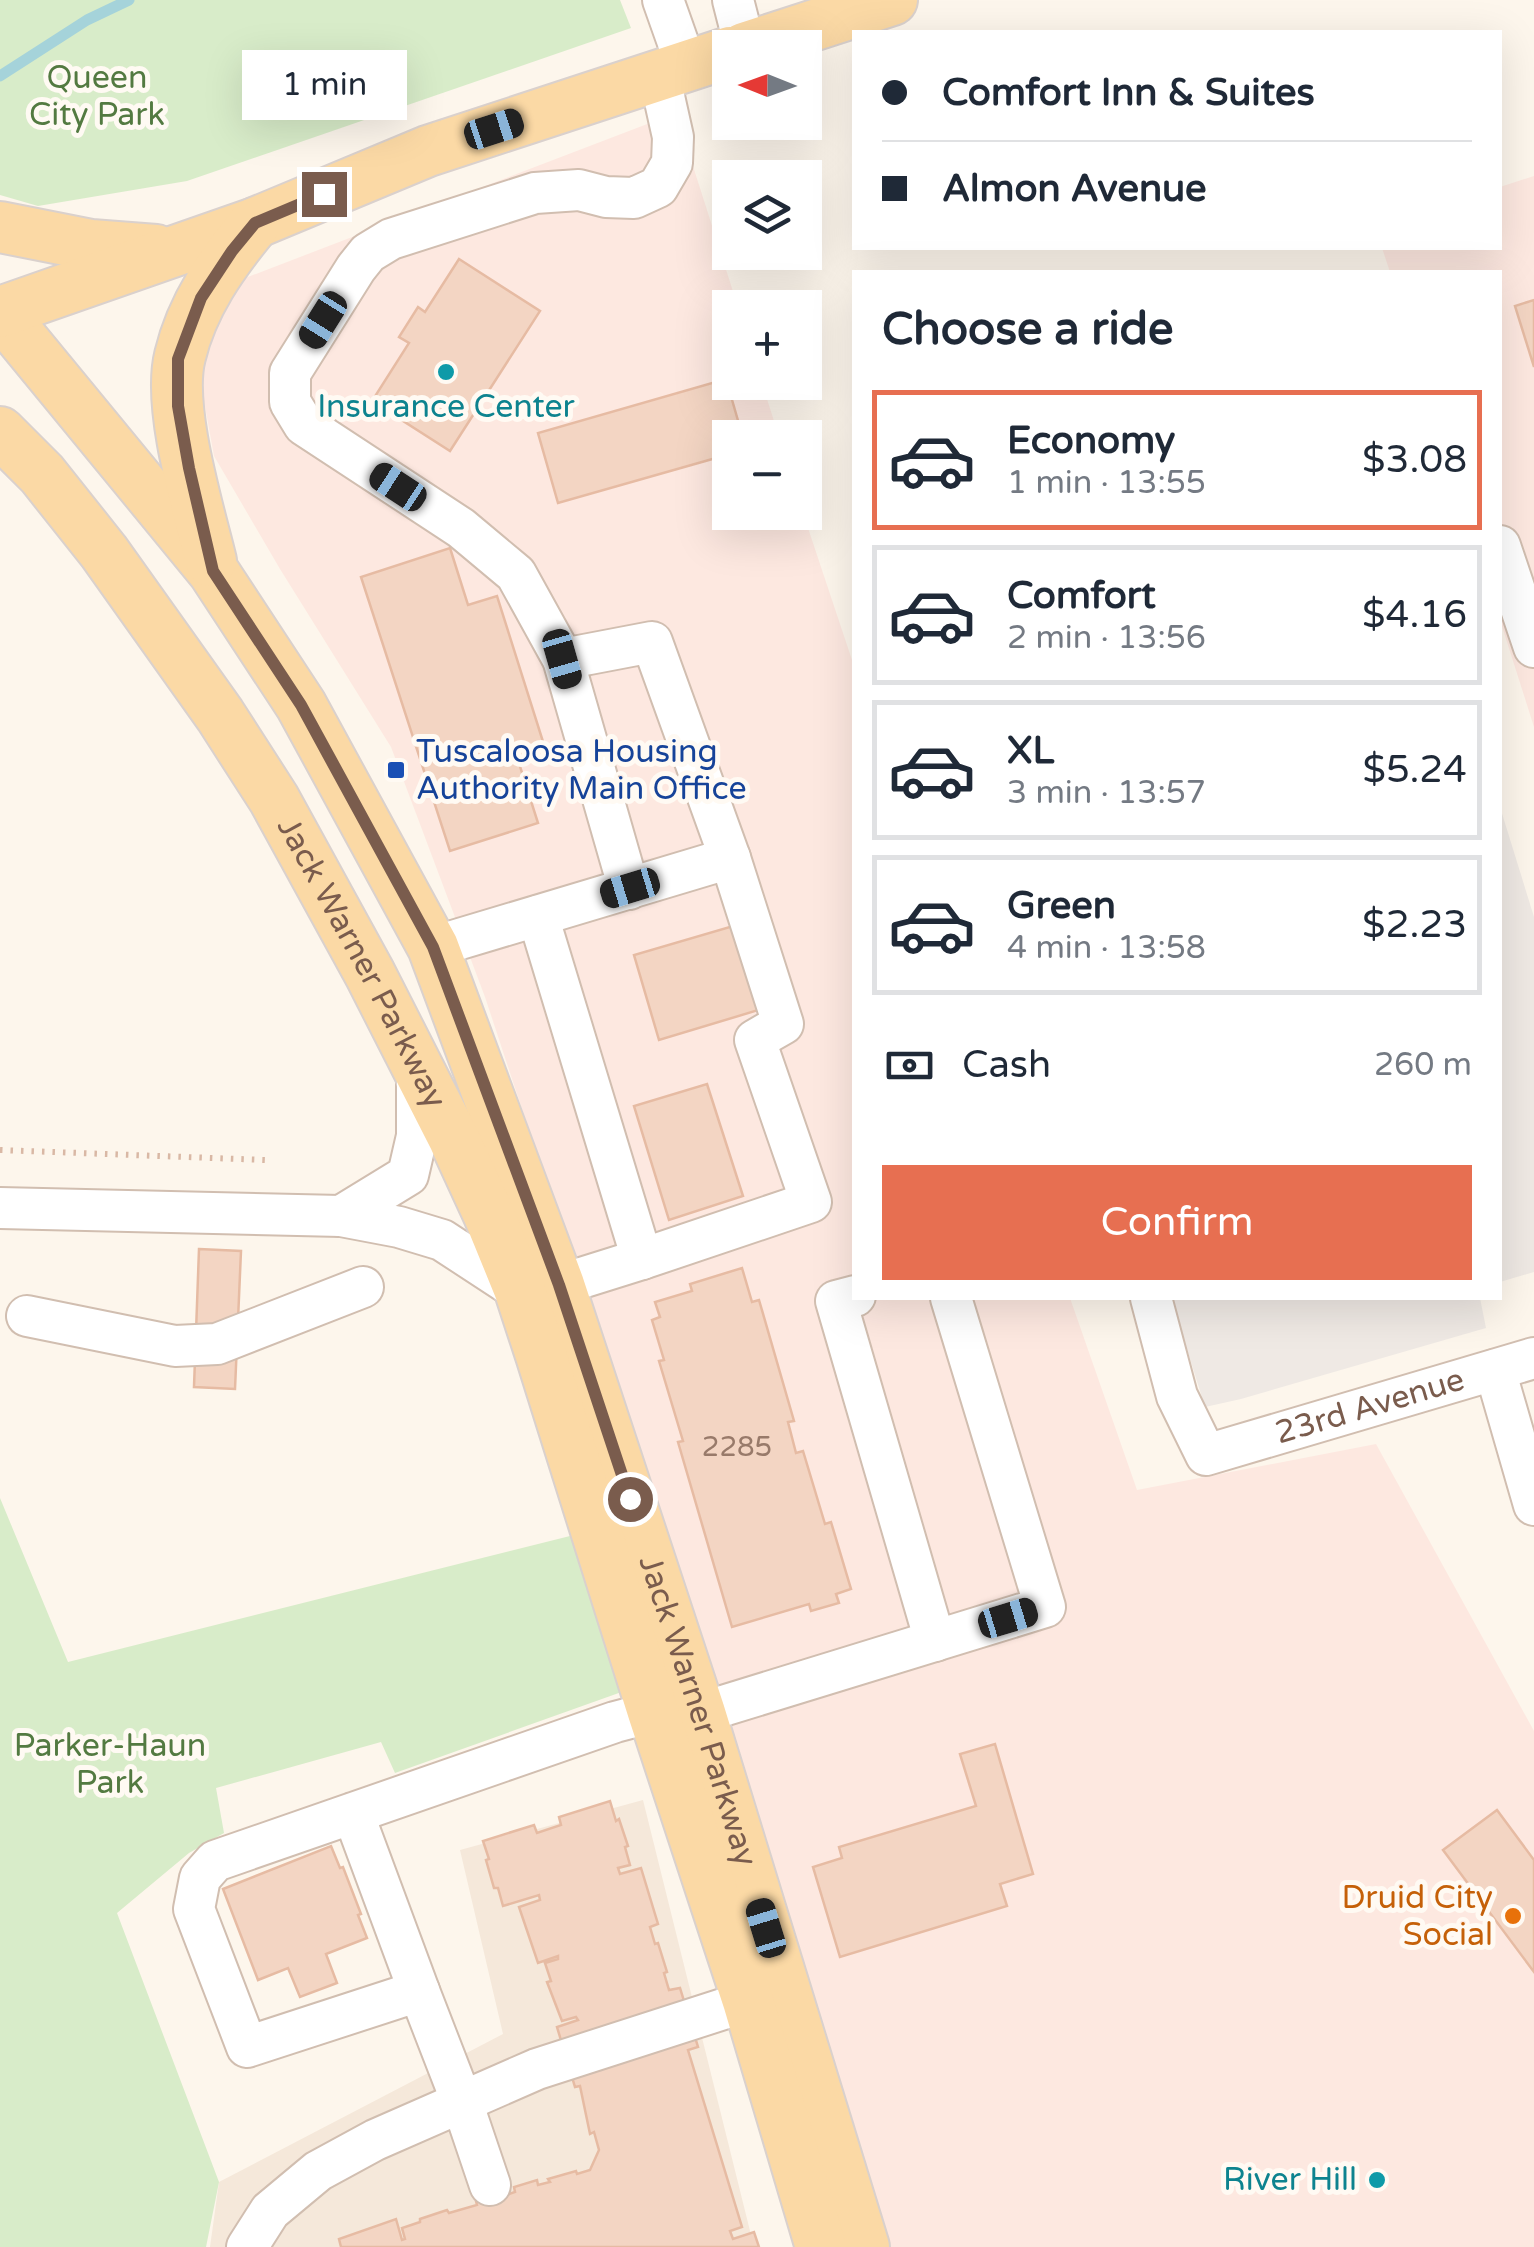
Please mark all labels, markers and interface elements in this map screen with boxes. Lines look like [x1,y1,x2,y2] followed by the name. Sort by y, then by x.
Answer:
[712,30,822,140] north arrow
[712,30,822,530] map controls
[242,49,406,119] callout: 1 min
[29,59,165,134] park label: Queen City Park
[282,66,367,104] text: 1 min
[942,70,1315,116] text: Comfort Inn & Suites
[461,105,527,153] car
[712,160,822,270] button: layers
[942,166,1207,212] text: Almon Avenue
[302,172,347,217] route end
[294,287,352,353] car
[712,290,822,400] button: +
[882,303,1173,357] text: Choose a ride
[435,361,457,383] marker: Insurance Center
[317,388,576,426] place label: Insurance Center
[887,415,977,505] icon: car
[1007,418,1175,464] text: Economy
[712,420,822,530] button: −
[1362,437,1467,483] text: $3.08
[365,458,431,516] car
[1007,464,1206,502] text: 1 min · 13:55
[887,570,977,660] icon: car
[1007,573,1156,619] text: Comfort
[1362,592,1467,638] text: $4.16
[1007,619,1206,657] text: 2 min · 13:56
[539,626,585,692] car
[887,725,977,815] icon: car
[1007,728,1054,774] text: XL
[416,733,747,808] place label: Tuscaloosa Housing Authority Main Office
[1362,747,1467,793] text: $5.24
[385,759,407,781] marker: Tuscaloosa Housing Authority Main Office
[1007,774,1206,812] text: 3 min · 13:57
[269,811,454,1115] street label: Jack Warner Parkway
[597,865,663,911] car
[887,880,977,970] icon: car
[1007,883,1116,929] text: Green
[1362,902,1467,948] text: $2.23
[1007,929,1206,967] text: 4 min · 13:58
[882,1038,937,1093] icon: cash
[962,1042,1051,1088] text: Cash
[1374,1046,1472,1084] text: 260 m
[882,1165,1472,1280] button: Confirm
[1271,1361,1469,1452] street label: 23rd Avenue
[702,1430,772,1464] house number: 2285
[608,1477,653,1522] route start
[630,1551,765,1871] street label: Jack Warner Parkway
[975,1595,1041,1641] car
[14,1727,206,1802] park label: Parker-Haun Park
[1342,1879,1493,1954] place label: Druid City Social
[743,1895,789,1961] car
[1502,1905,1524,1927] marker: Druid City Social
[1223,2161,1357,2199] place label: River Hill
[1366,2169,1388,2191] marker: River Hill

